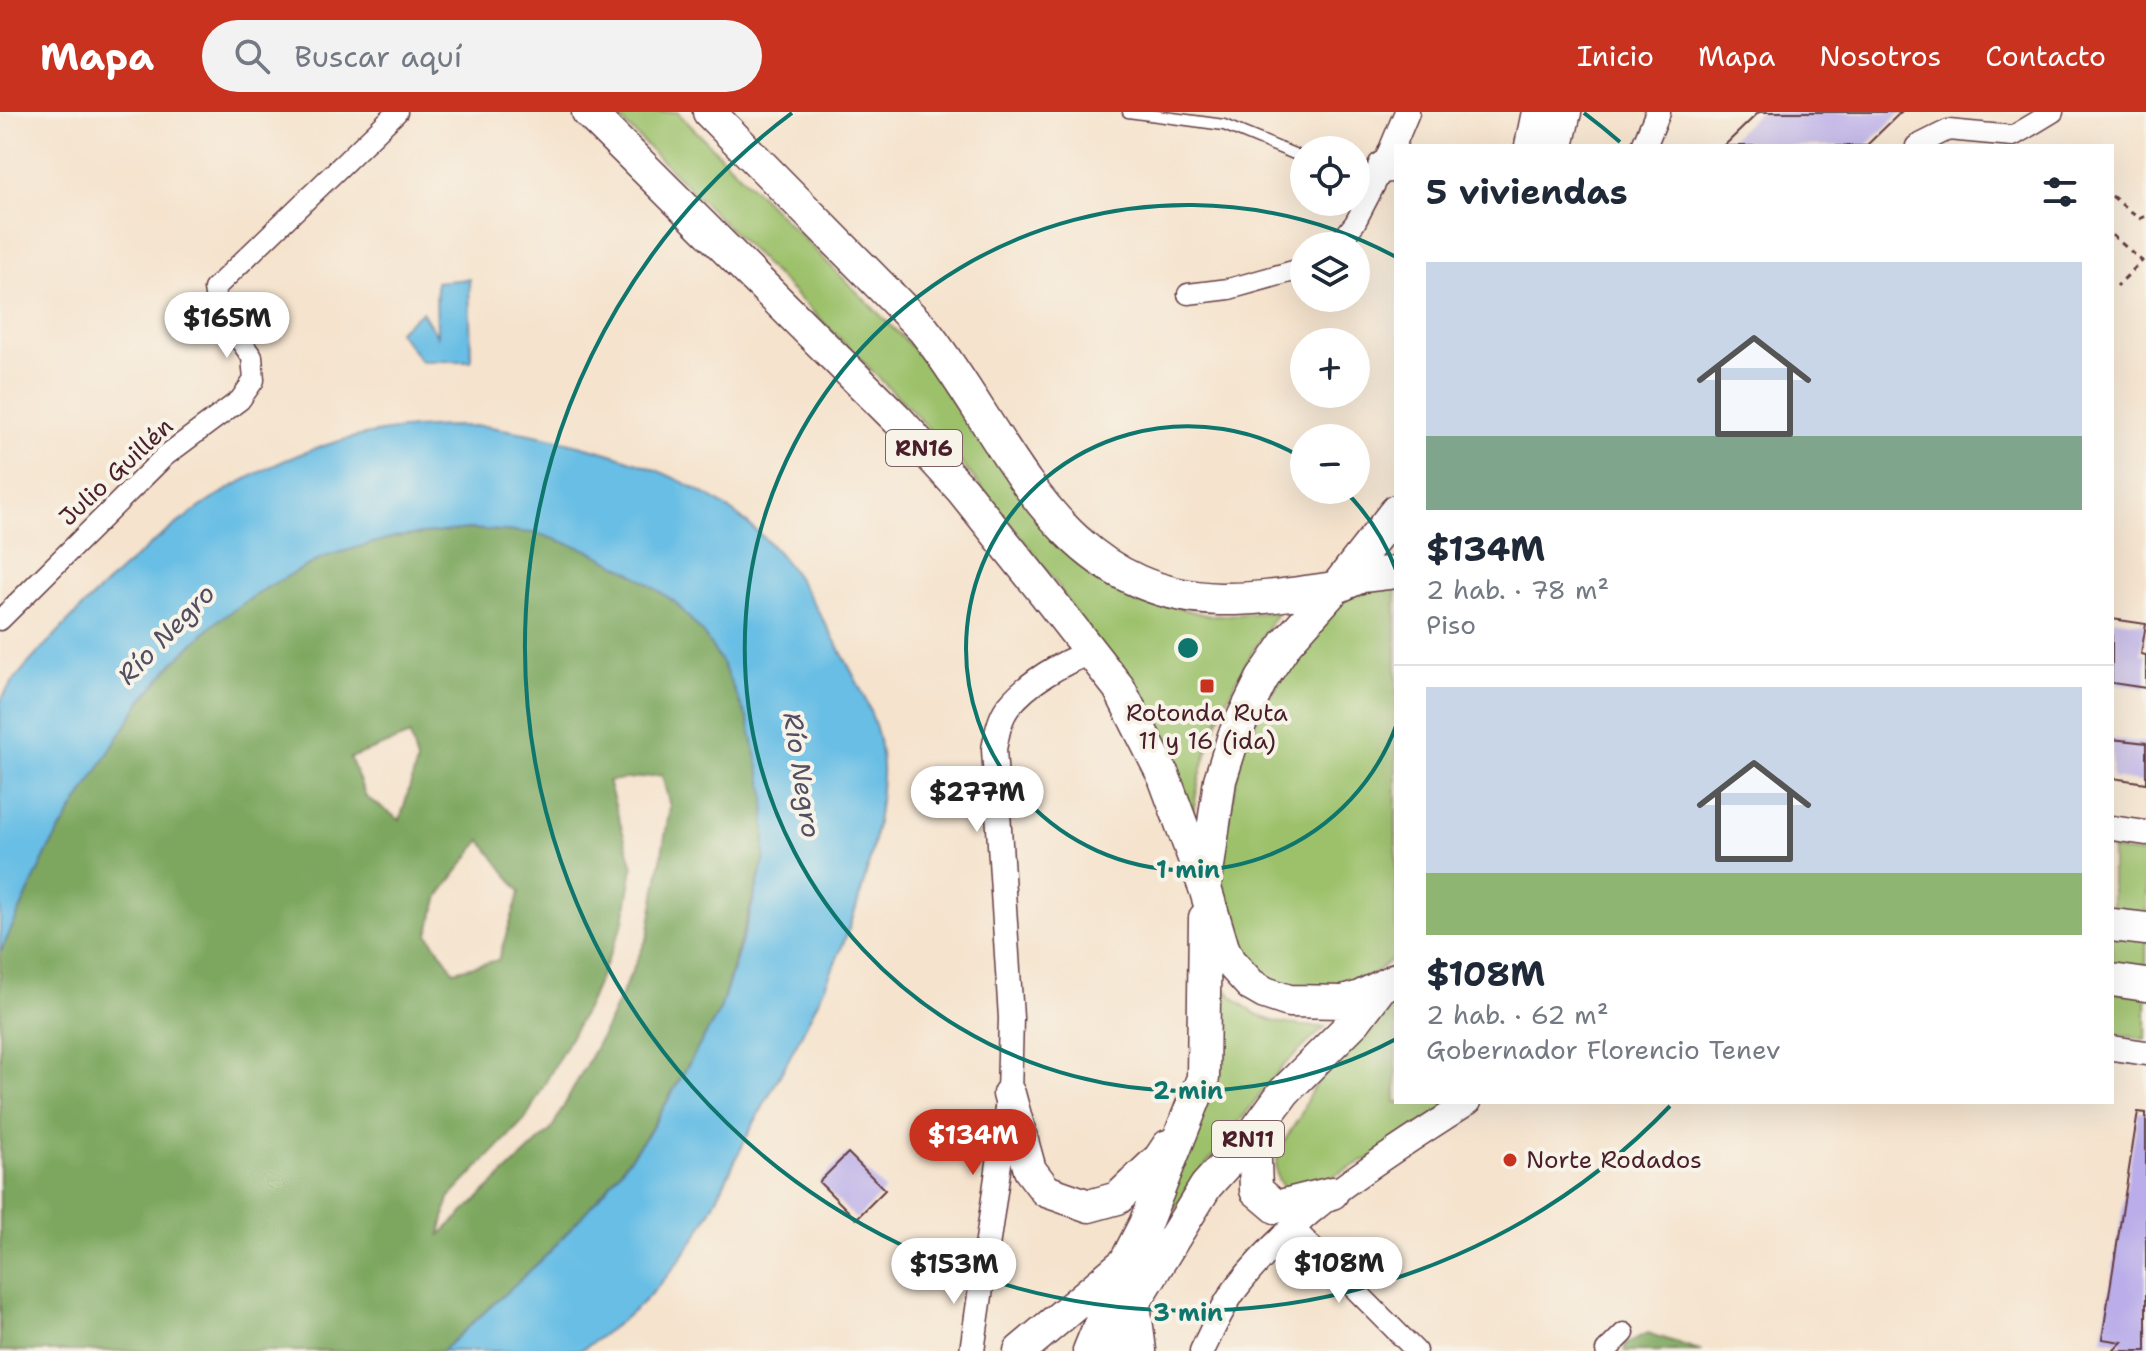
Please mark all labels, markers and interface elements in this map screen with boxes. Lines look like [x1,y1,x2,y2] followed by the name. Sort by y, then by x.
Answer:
[202,20,762,92] search box
[40,31,154,82] text: Mapa
[230,34,274,78] icon: search
[294,36,462,77] text: Buscar aquí
[1577,37,1654,75] text: Inicio
[1698,37,1775,75] text: Mapa
[1819,37,1941,75] text: Nosotros
[1985,37,2106,75] text: Contacto
[1290,136,1370,504] map controls
[1290,136,1370,216] button: locate
[1426,169,1628,215] text: 5 viviendas
[2038,170,2082,214] icon: filters
[1290,232,1370,312] button: layers
[171,292,283,360] pin: $165M
[182,300,272,335] text: $165M
[1682,314,1826,458] icon: home
[1290,328,1370,408] button: +
[52,411,180,533] street label: Julio Guillén
[1290,424,1370,504] button: −
[886,430,962,466] road number: RN16
[1426,526,1545,572] text: $134M
[1426,572,1609,607] text: 2 hab. · 78 m²
[109,576,222,691] water label: Río Negro
[1426,607,1476,642] text: Piso
[1174,634,1202,662] centre of rings
[1198,677,1216,695] marker: Rotonda Ruta 11 y 16 (ida)
[1126,697,1288,757] place label: Rotonda Ruta 11 y 16 (ida)
[775,709,830,840] water label: Río Negro
[1682,739,1826,883] icon: home
[921,766,1033,834] pin: $277M
[929,774,1025,809] text: $277M
[1156,854,1220,886] text: 1 min
[1426,951,1545,997] text: $108M
[1426,997,1609,1032] text: 2 hab. · 62 m²
[1426,1032,1780,1067] text: Gobernador Florencio Tenev
[1153,1075,1223,1107] text: 2 min
[917,1109,1029,1177] pin: $134M
[927,1117,1019,1152] text: $134M
[1212,1121,1284,1157] road number: RN11
[1526,1144,1702,1176] place label: Norte Rodados
[1501,1151,1519,1169] marker: Norte Rodados
[1283,1237,1395,1305] pin: $108M
[898,1238,1010,1306] pin: $153M
[1293,1245,1385,1280] text: $108M
[909,1246,999,1281] text: $153M
[1153,1297,1223,1329] text: 3 min

